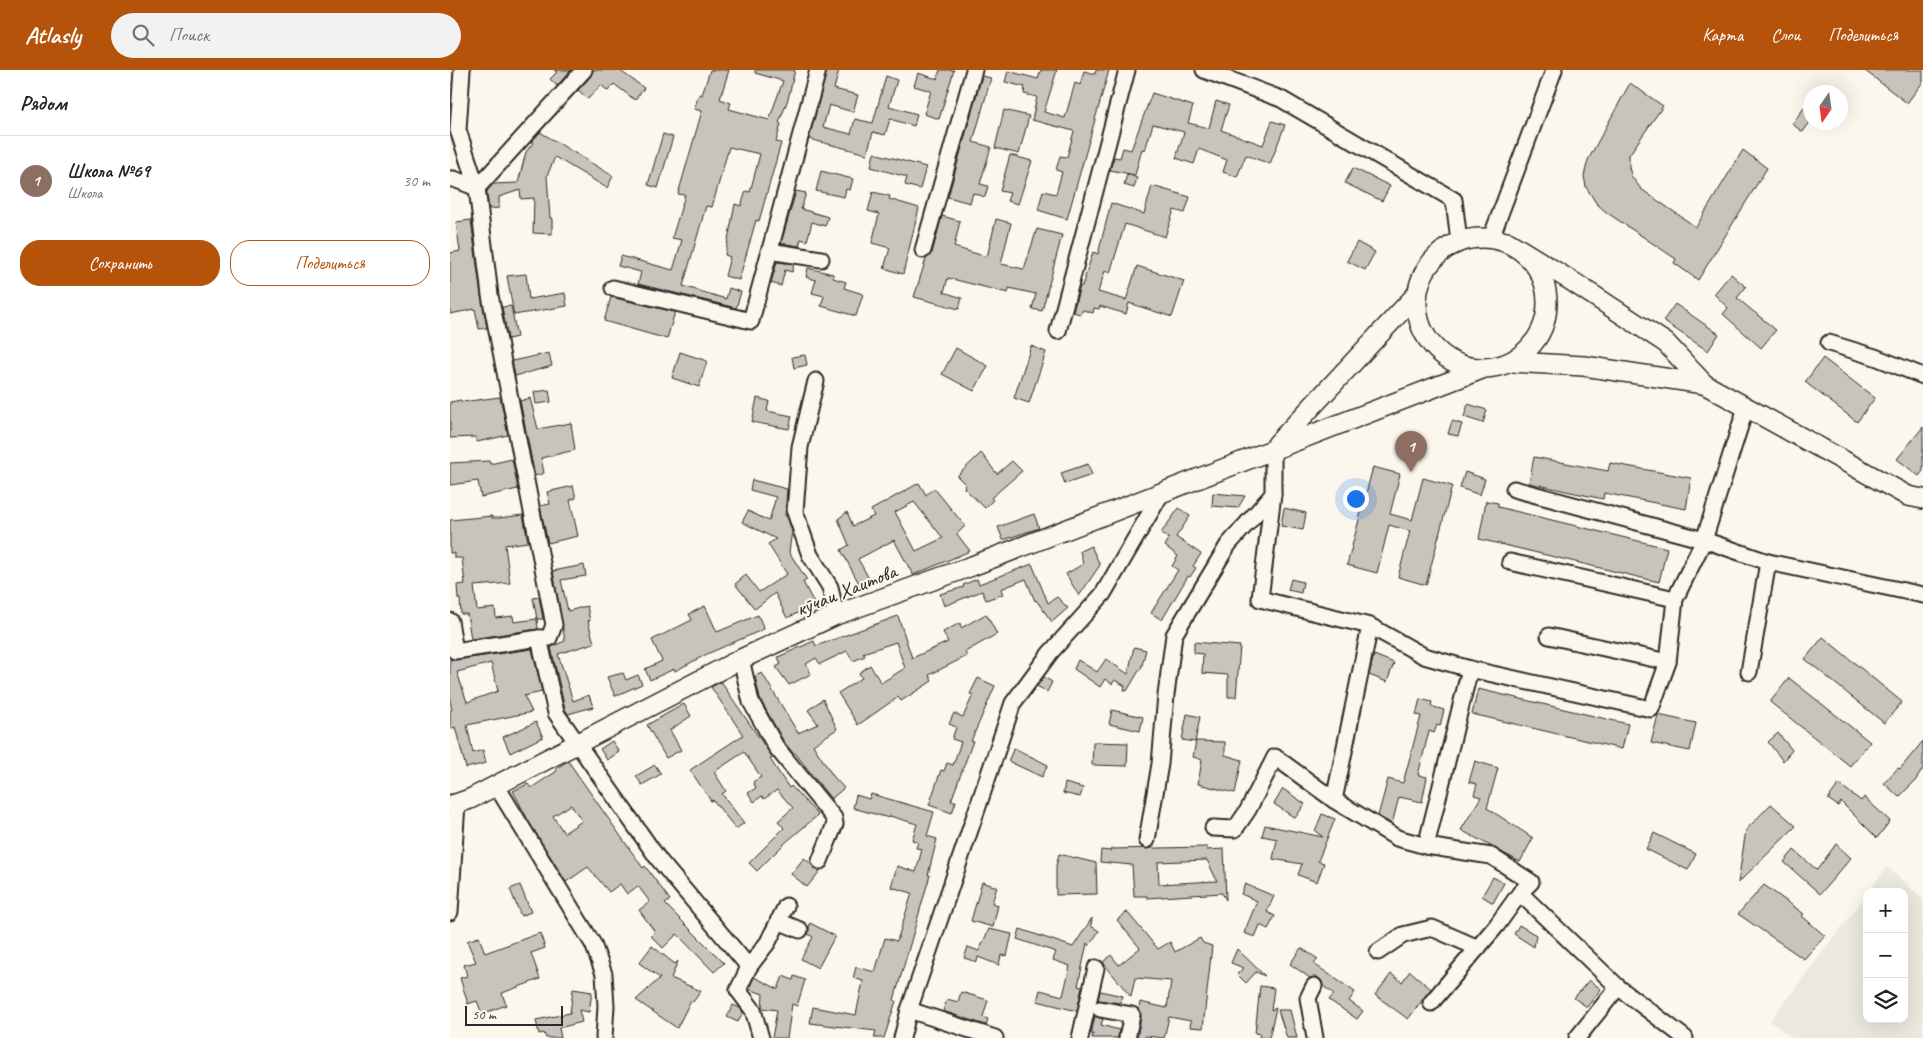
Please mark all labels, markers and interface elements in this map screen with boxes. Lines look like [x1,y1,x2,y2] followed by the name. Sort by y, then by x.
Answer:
[111,13,461,58] search box
[25,20,81,50] text: Atlasly
[129,21,157,49] icon: search
[169,23,209,47] text: Поиск
[1702,24,1743,46] text: Карта
[1771,24,1800,46] text: Слои
[1828,24,1898,46] text: Поделиться
[1803,85,1848,130] north arrow
[20,90,67,116] text: Рядом
[67,159,150,183] text: Школа №69
[32,171,40,191] text: 1
[403,171,430,191] text: 30 m
[67,183,102,203] text: Школа
[20,240,220,286] button: Сохранить
[230,240,430,286] button: Поделиться
[1395,431,1427,472] pin: 1
[1343,486,1369,512] your location
[792,557,902,622] street label: кӯчаи Хаитова
[1863,888,1908,1023] map controls
[1863,888,1908,933] button: +
[1863,933,1908,978] button: −
[1863,978,1908,1023] button: layers
[465,1003,562,1026] scale bar
[472,1006,496,1023] text: 50 m

